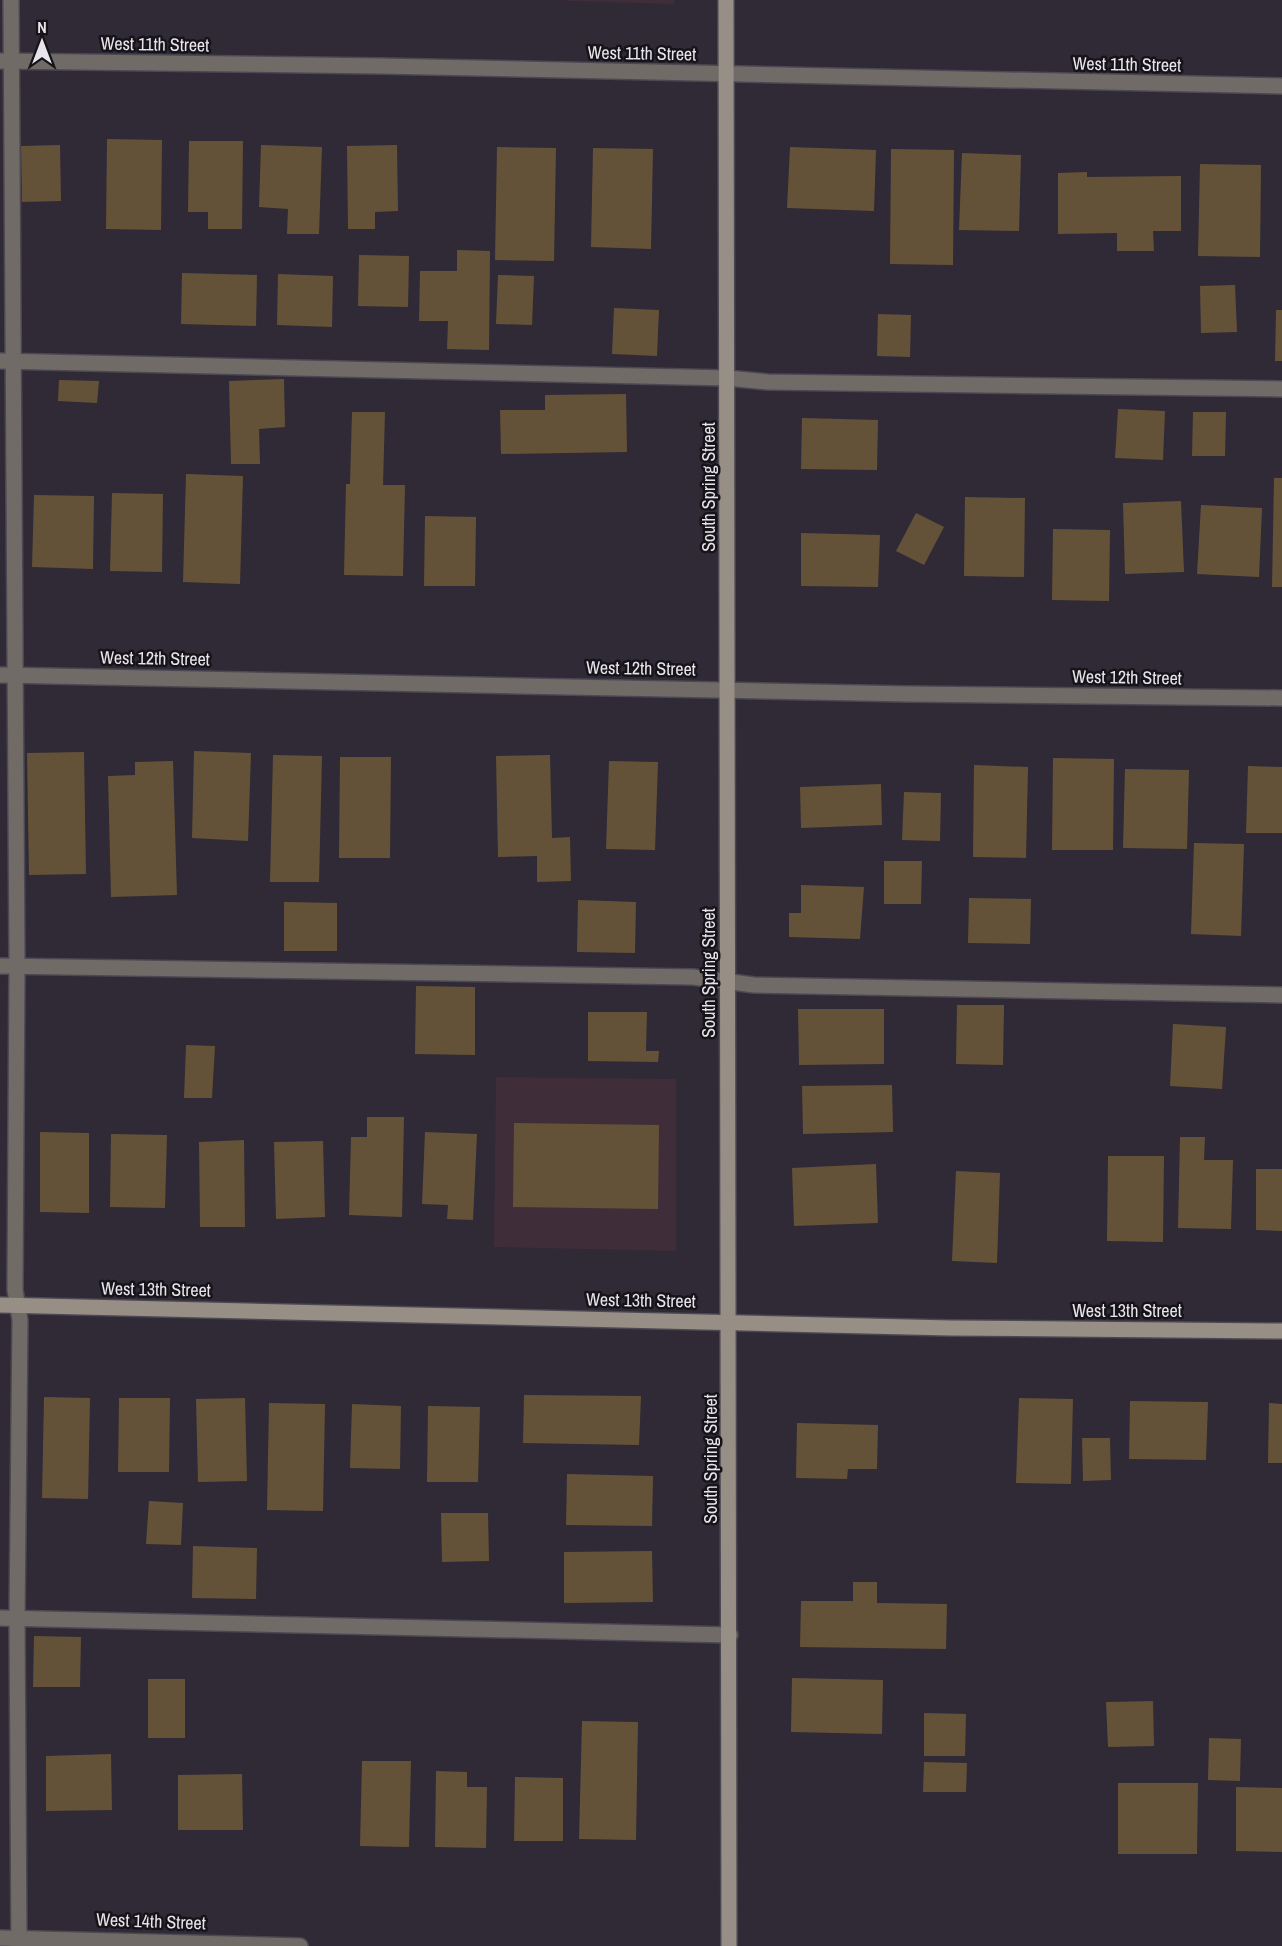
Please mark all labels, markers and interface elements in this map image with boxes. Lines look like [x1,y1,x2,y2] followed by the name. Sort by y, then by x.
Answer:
[12,12,72,72] north arrow
[37,16,47,38] text: N
[100,31,210,57] street label: West 11th Street
[587,40,697,66] street label: West 11th Street
[1072,51,1182,77] street label: West 11th Street
[696,422,721,552] street label: South Spring Street
[100,645,210,671] street label: West 12th Street
[586,655,696,681] street label: West 12th Street
[1072,664,1182,690] street label: West 12th Street
[696,908,721,1038] street label: South Spring Street
[101,1276,211,1302] street label: West 13th Street
[586,1287,696,1313] street label: West 13th Street
[1072,1298,1182,1323] street label: West 13th Street
[698,1394,723,1524] street label: South Spring Street
[96,1907,206,1935] street label: West 14th Street

